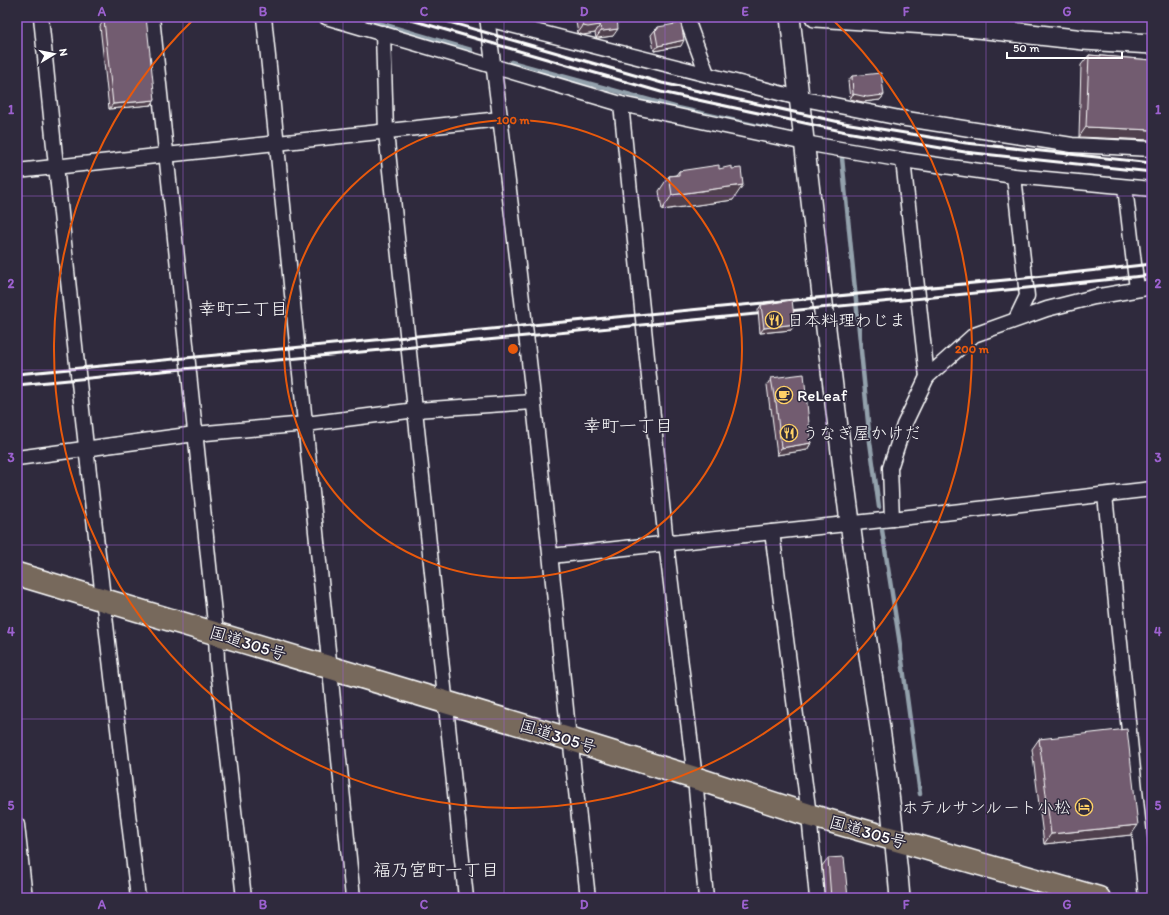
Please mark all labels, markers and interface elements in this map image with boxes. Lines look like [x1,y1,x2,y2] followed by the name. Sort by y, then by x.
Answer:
[97,4,107,19] text: A
[259,4,268,19] text: B
[420,4,429,19] text: C
[580,4,589,19] text: D
[741,4,749,19] text: E
[903,4,910,19] text: F
[1063,4,1072,19] text: G
[34,34,74,74] north arrow
[1007,34,1122,60] scale bar
[1013,41,1039,55] text: 50 m
[56,48,70,57] text: N
[8,102,14,117] text: 1
[1155,102,1161,117] text: 1
[496,113,530,127] text: 100 m
[8,276,15,291] text: 2
[1155,276,1162,291] text: 2
[198,298,288,320] district label: 幸町二丁目
[764,310,784,330] restaurant icon: 日本料理わじま
[787,310,906,330] place label: 日本料理わじま
[506,342,520,356] centre of rings
[955,342,990,356] text: 200 m
[774,385,794,405] cafe icon: ReLeaf
[797,385,848,405] place label: ReLeaf
[583,415,673,437] district label: 幸町一丁目
[779,423,799,443] restaurant icon: うなぎ屋かけだ
[802,423,921,443] place label: うなぎ屋かけだ
[7,450,15,465] text: 3
[1154,450,1162,465] text: 3
[207,622,289,664] street label: 国道305号
[7,624,15,639] text: 4
[1154,624,1162,639] text: 4
[517,715,599,757] street label: 国道305号
[902,797,1071,817] place label: ホテルサンルート小松
[1074,797,1094,817] hotel icon: ホテルサンルート小松
[8,798,15,813] text: 5
[1155,798,1162,813] text: 5
[827,811,909,853] street label: 国道305号
[373,859,499,881] district label: 福乃宮町一丁目
[97,897,107,912] text: A
[259,897,268,912] text: B
[420,897,429,912] text: C
[580,897,589,912] text: D
[741,897,749,912] text: E
[903,897,910,912] text: F
[1063,897,1072,912] text: G

